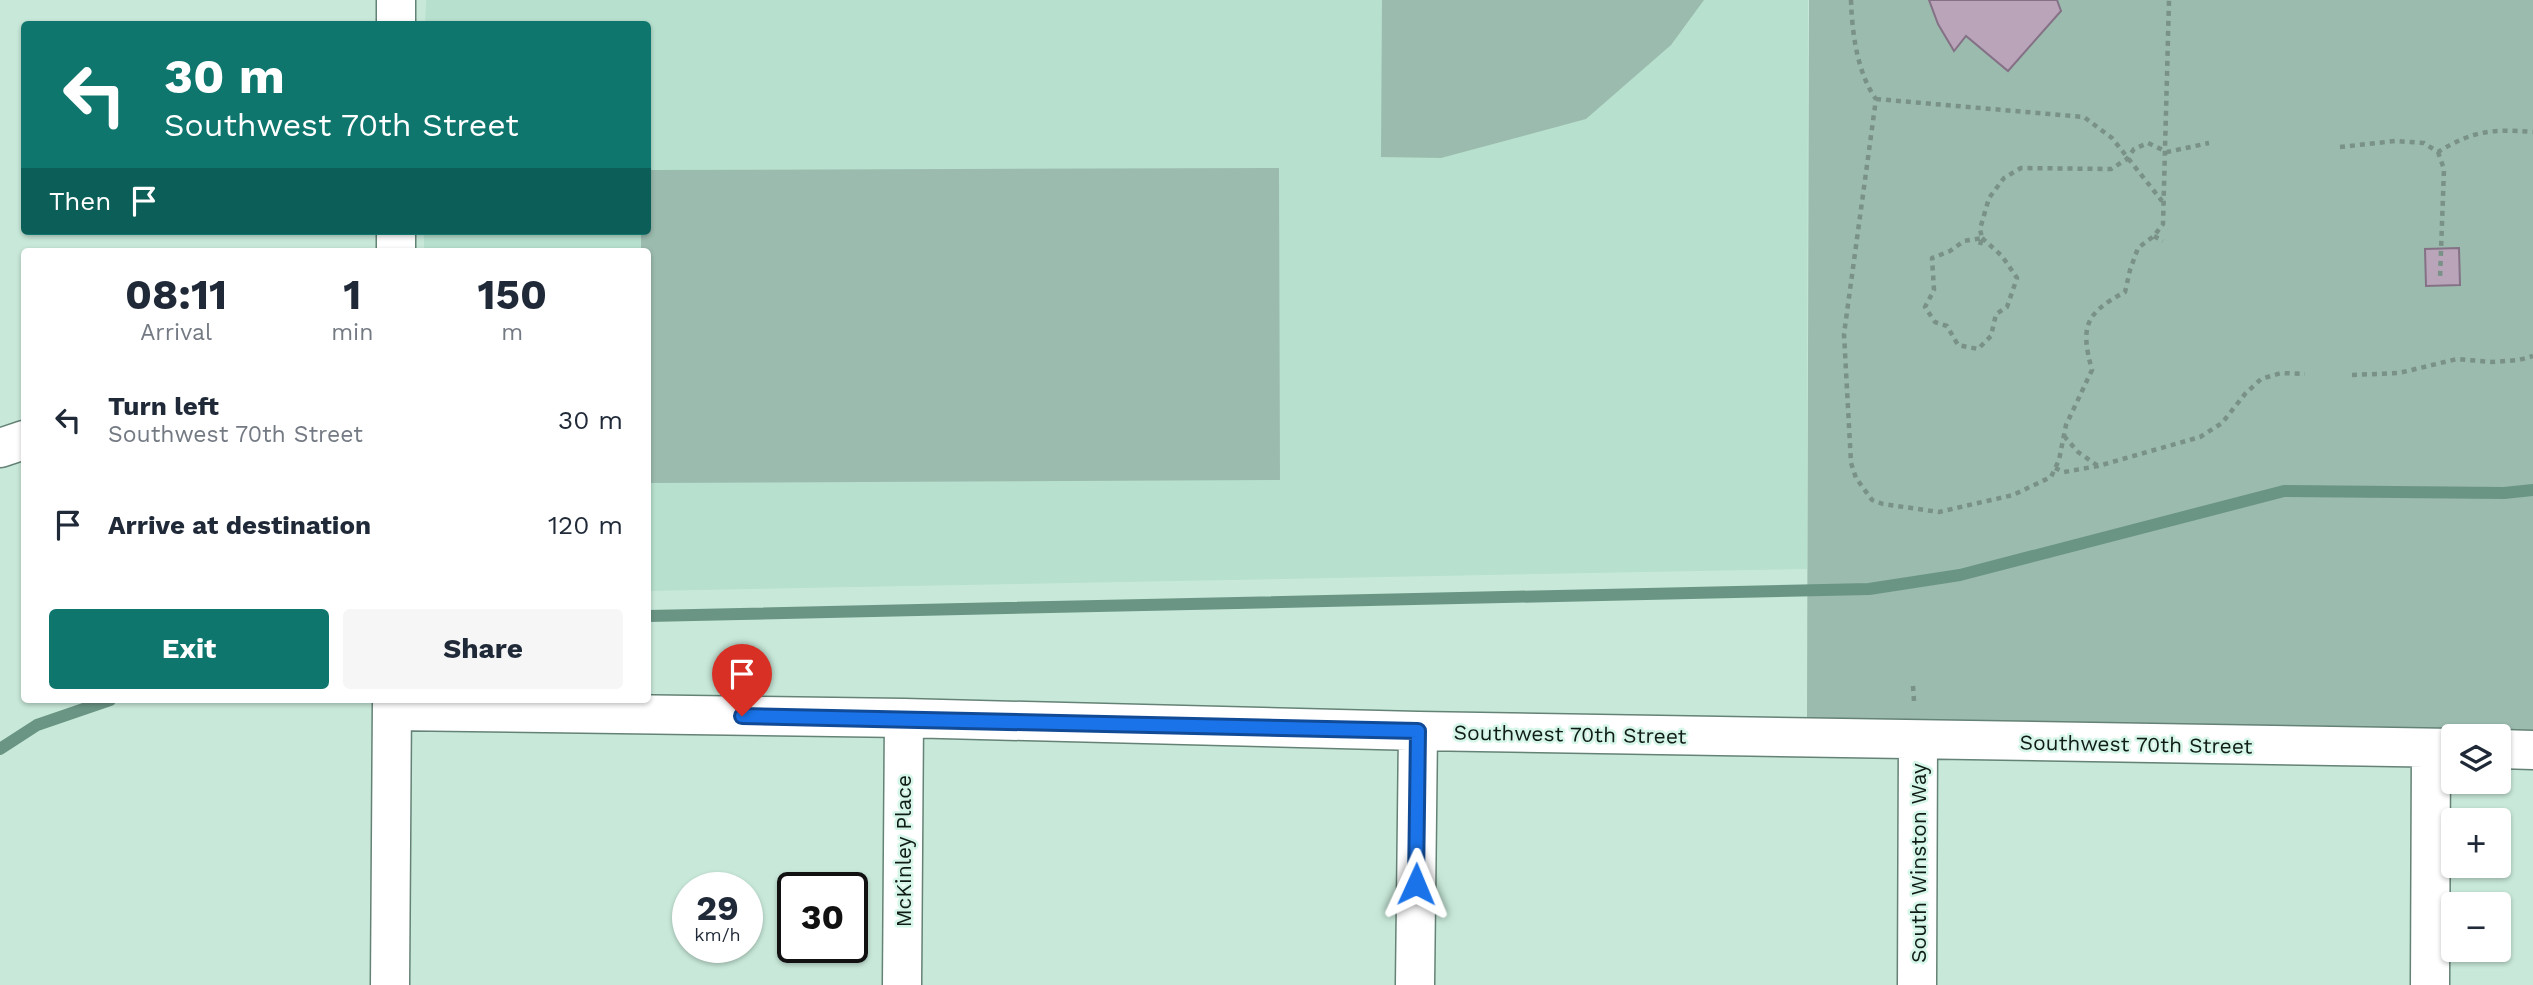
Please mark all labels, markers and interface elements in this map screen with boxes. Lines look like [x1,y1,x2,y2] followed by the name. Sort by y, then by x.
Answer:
[164,47,285,105] text: 30 m
[49,49,140,140] icon: left
[164,106,519,144] text: Southwest 70th Street
[125,182,163,220] icon: arrive
[49,186,111,216] text: Then
[125,270,227,319] text: 08:11
[343,270,361,319] text: 1
[477,270,547,319] text: 150
[140,319,212,346] text: Arrival
[331,319,373,346] text: min
[501,319,523,346] text: m
[108,391,219,421] text: Turn left
[49,401,87,439] icon: left
[558,405,623,435] text: 30 m
[108,421,363,448] text: Southwest 70th Street
[49,506,87,544] icon: arrive
[108,510,371,540] text: Arrive at destination
[548,510,623,540] text: 120 m
[49,609,329,689] button: Exit
[343,609,623,689] button: Share
[712,644,772,716] pin
[723,655,761,693] icon: arrive
[1453,719,1687,749] street label: Southwest 70th Street
[2441,724,2511,962] map controls
[2441,724,2511,794] button: layers
[2019,729,2253,759] street label: Southwest 70th Street
[1906,763,1931,963] street label: South Winston Way
[891,775,916,927] street label: McKinley Place
[2441,808,2511,878] button: +
[1379,847,1453,921] position arrow
[777,872,868,963] speed limit sign: 30
[696,887,739,929] text: 29
[2441,892,2511,962] button: −
[694,924,741,945] text: km/h

